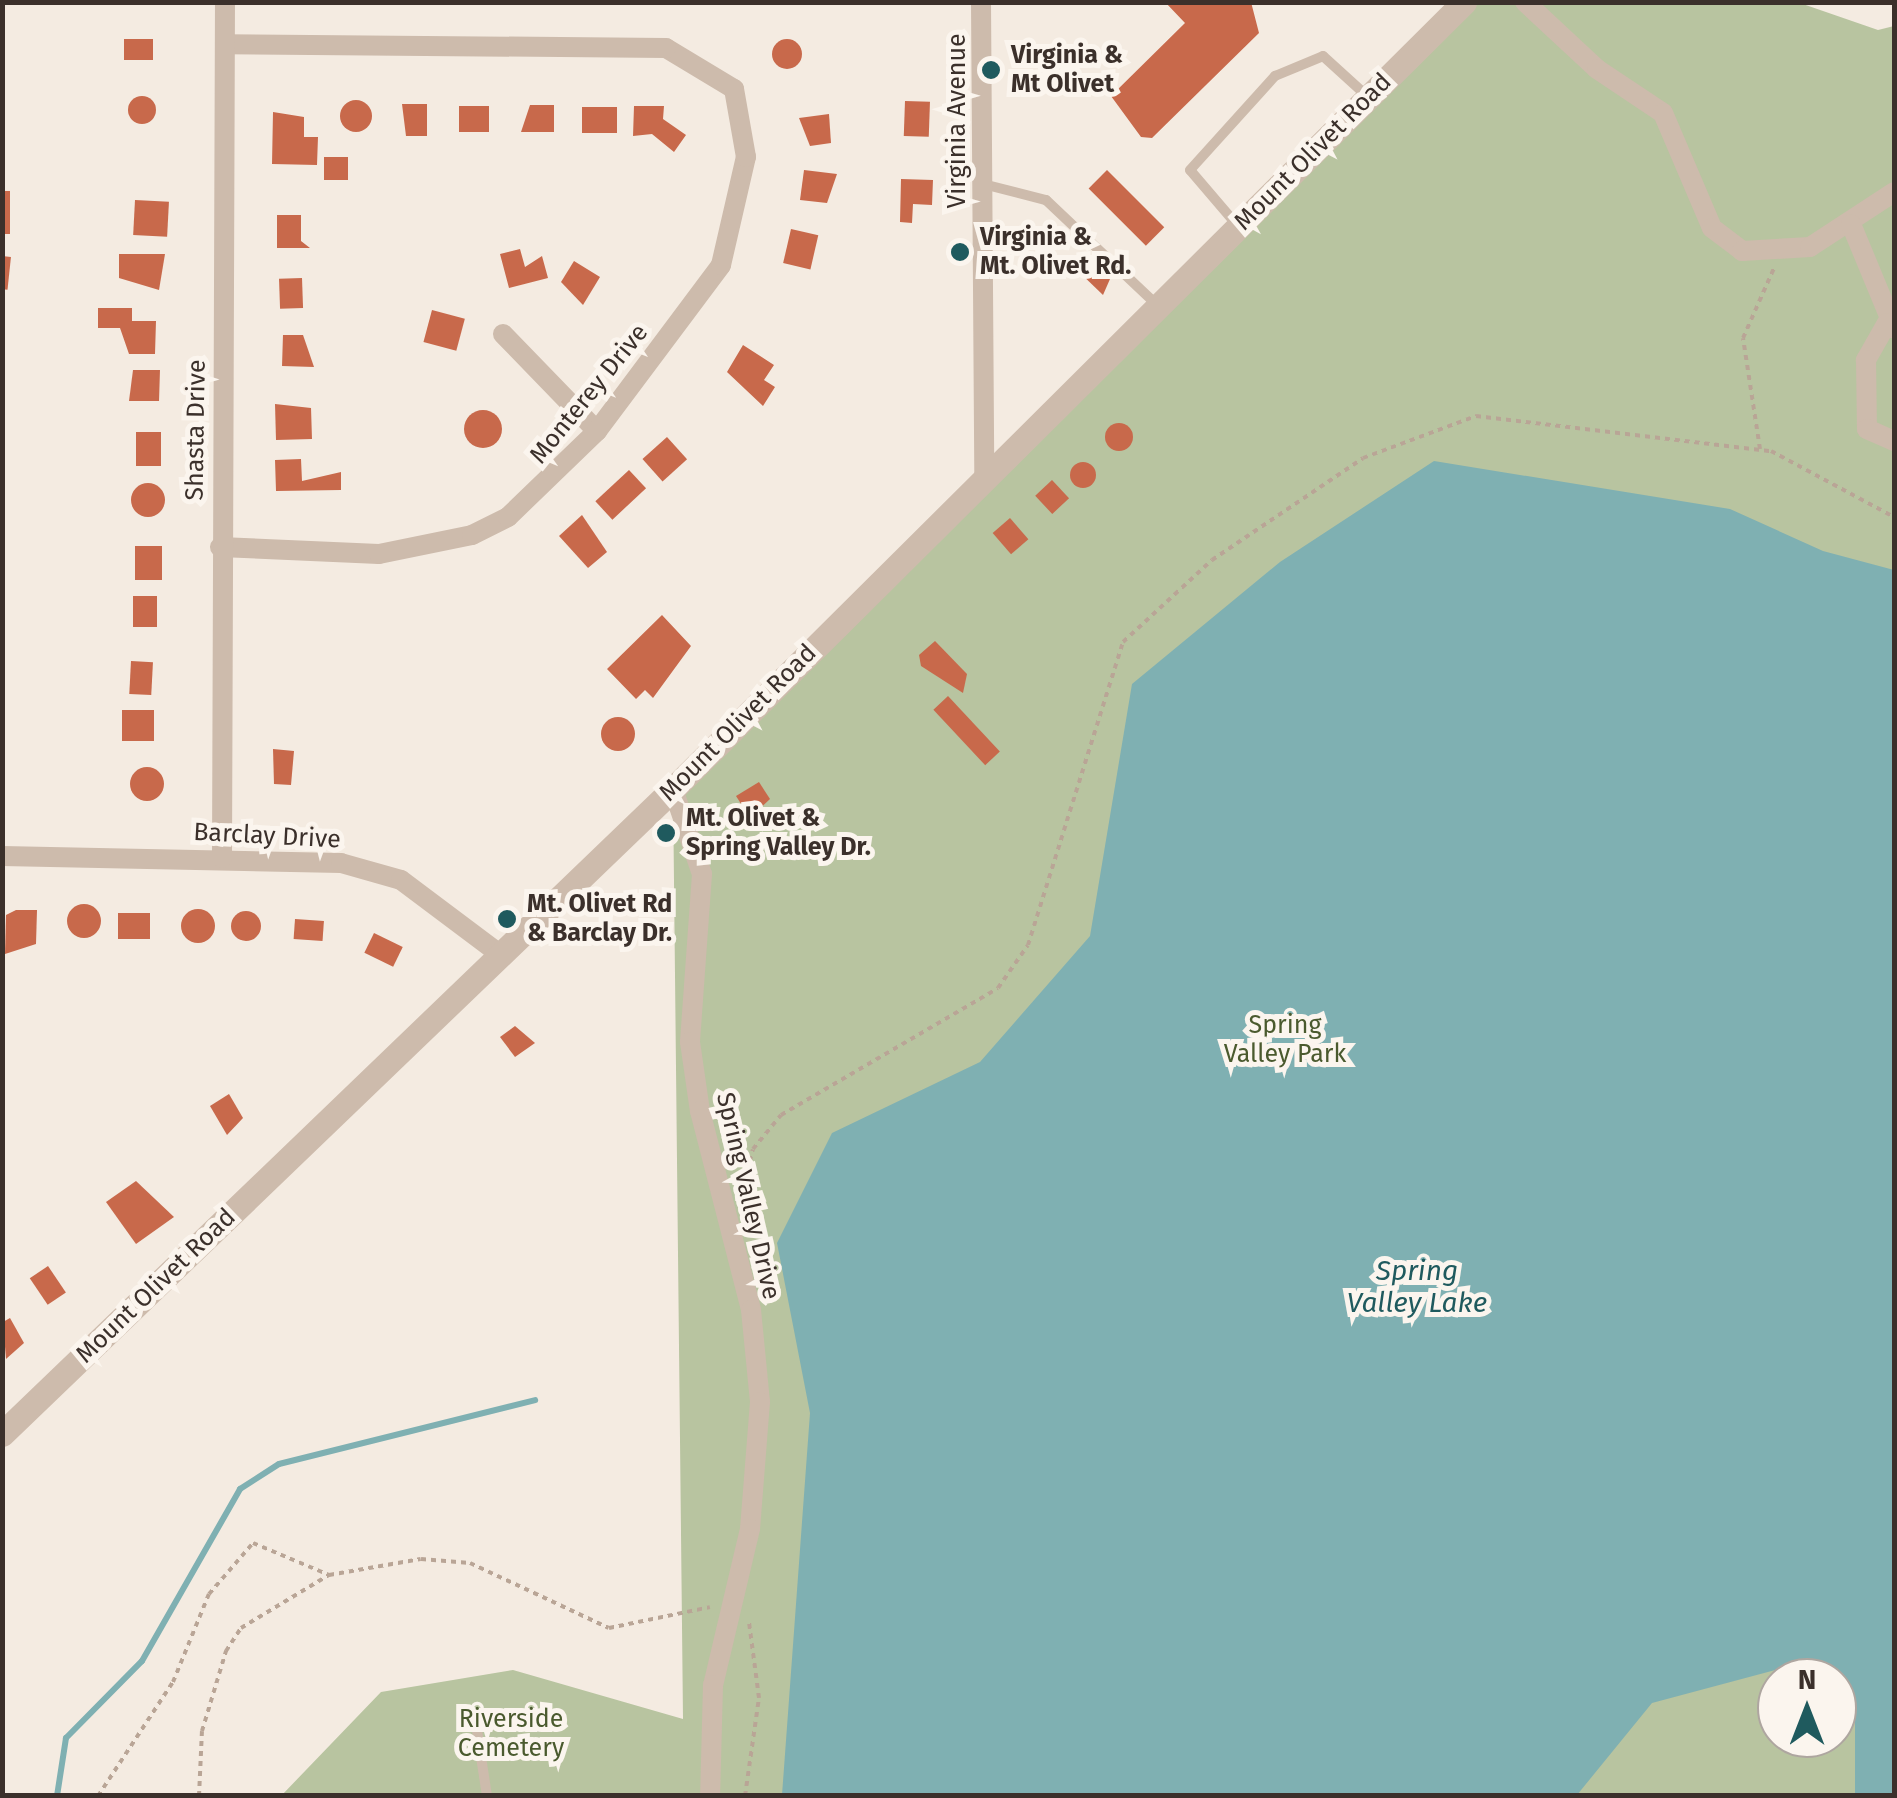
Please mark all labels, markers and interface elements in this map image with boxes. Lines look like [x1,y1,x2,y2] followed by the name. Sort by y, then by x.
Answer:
[942,33,972,209] street label: Virginia Avenue
[1011,41,1123,100] place label: Virginia & Mt Olivet
[980,59,1002,81] marker: Virginia & Mt Olivet
[1228,67,1398,237] street label: Mount Olivet Road
[980,223,1131,282] place label: Virginia & Mt. Olivet Rd.
[949,241,971,263] marker: Virginia & Mt. Olivet Rd.
[524,318,654,470] street label: Monterey Drive
[180,359,212,501] street label: Shasta Drive
[653,638,823,808] street label: Mount Olivet Road
[686,804,871,863] place label: Mt. Olivet & Spring Valley Dr.
[193,817,341,855] street label: Barclay Drive
[655,822,677,844] marker: Mt. Olivet & Spring Valley Dr.
[527,890,672,949] place label: Mt. Olivet Rd & Barclay Dr.
[496,908,518,930] marker: Mt. Olivet Rd & Barclay Dr.
[1224,1011,1346,1070] park label: Spring Valley Park
[710,1090,786,1302] street label: Spring Valley Drive
[70,1202,242,1370] street label: Mount Olivet Road
[1347,1254,1487,1320] water label: Spring Valley Lake
[1757,1658,1857,1758] north arrow
[1798,1663,1816,1696] text: N
[458,1705,564,1764] park label: Riverside Cemetery

